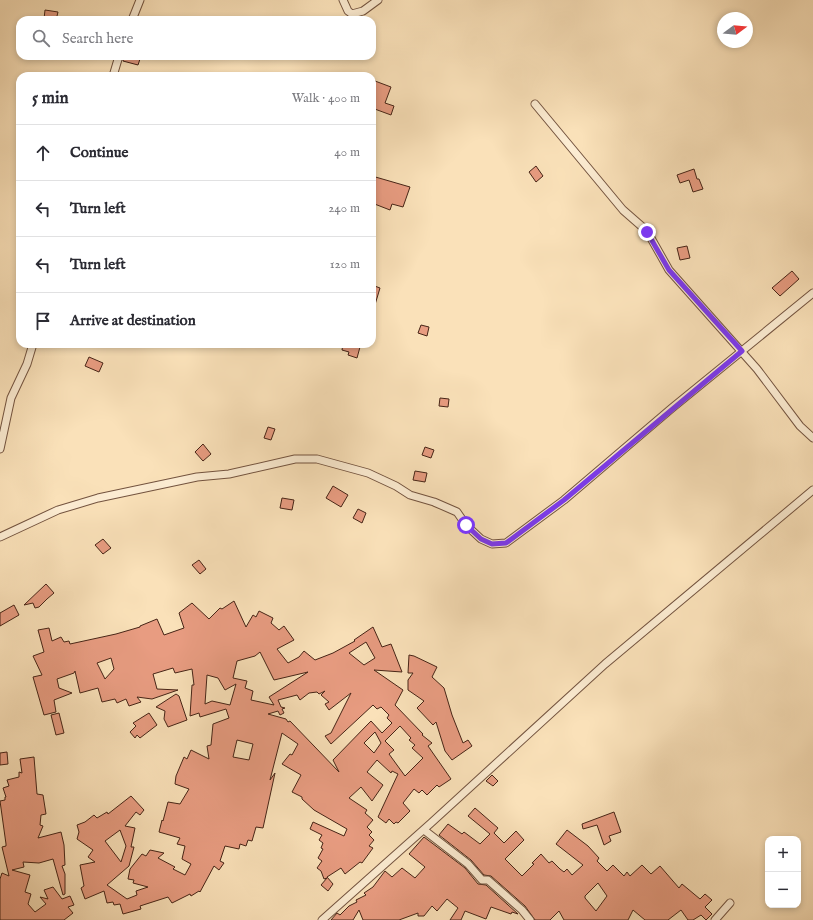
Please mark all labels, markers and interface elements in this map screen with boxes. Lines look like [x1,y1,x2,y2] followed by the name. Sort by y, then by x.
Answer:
[717,12,753,48] north arrow
[16,16,376,60] search box
[30,27,52,49] icon: search
[62,29,133,48] text: Search here
[32,88,69,109] text: 5 min
[292,90,360,107] text: Walk · 400 m
[32,142,54,164] icon: ahead
[70,143,128,162] text: Continue
[334,144,360,161] text: 40 m
[32,198,54,220] icon: left
[70,199,126,218] text: Turn left
[328,200,360,217] text: 240 m
[638,223,656,241] route end
[32,254,54,276] icon: left
[70,255,126,274] text: Turn left
[330,256,360,273] text: 120 m
[32,310,54,332] icon: arrive
[70,311,196,330] text: Arrive at destination
[457,516,475,534] route start
[765,836,801,908] map controls
[765,836,801,872] button: +
[765,872,801,908] button: −

